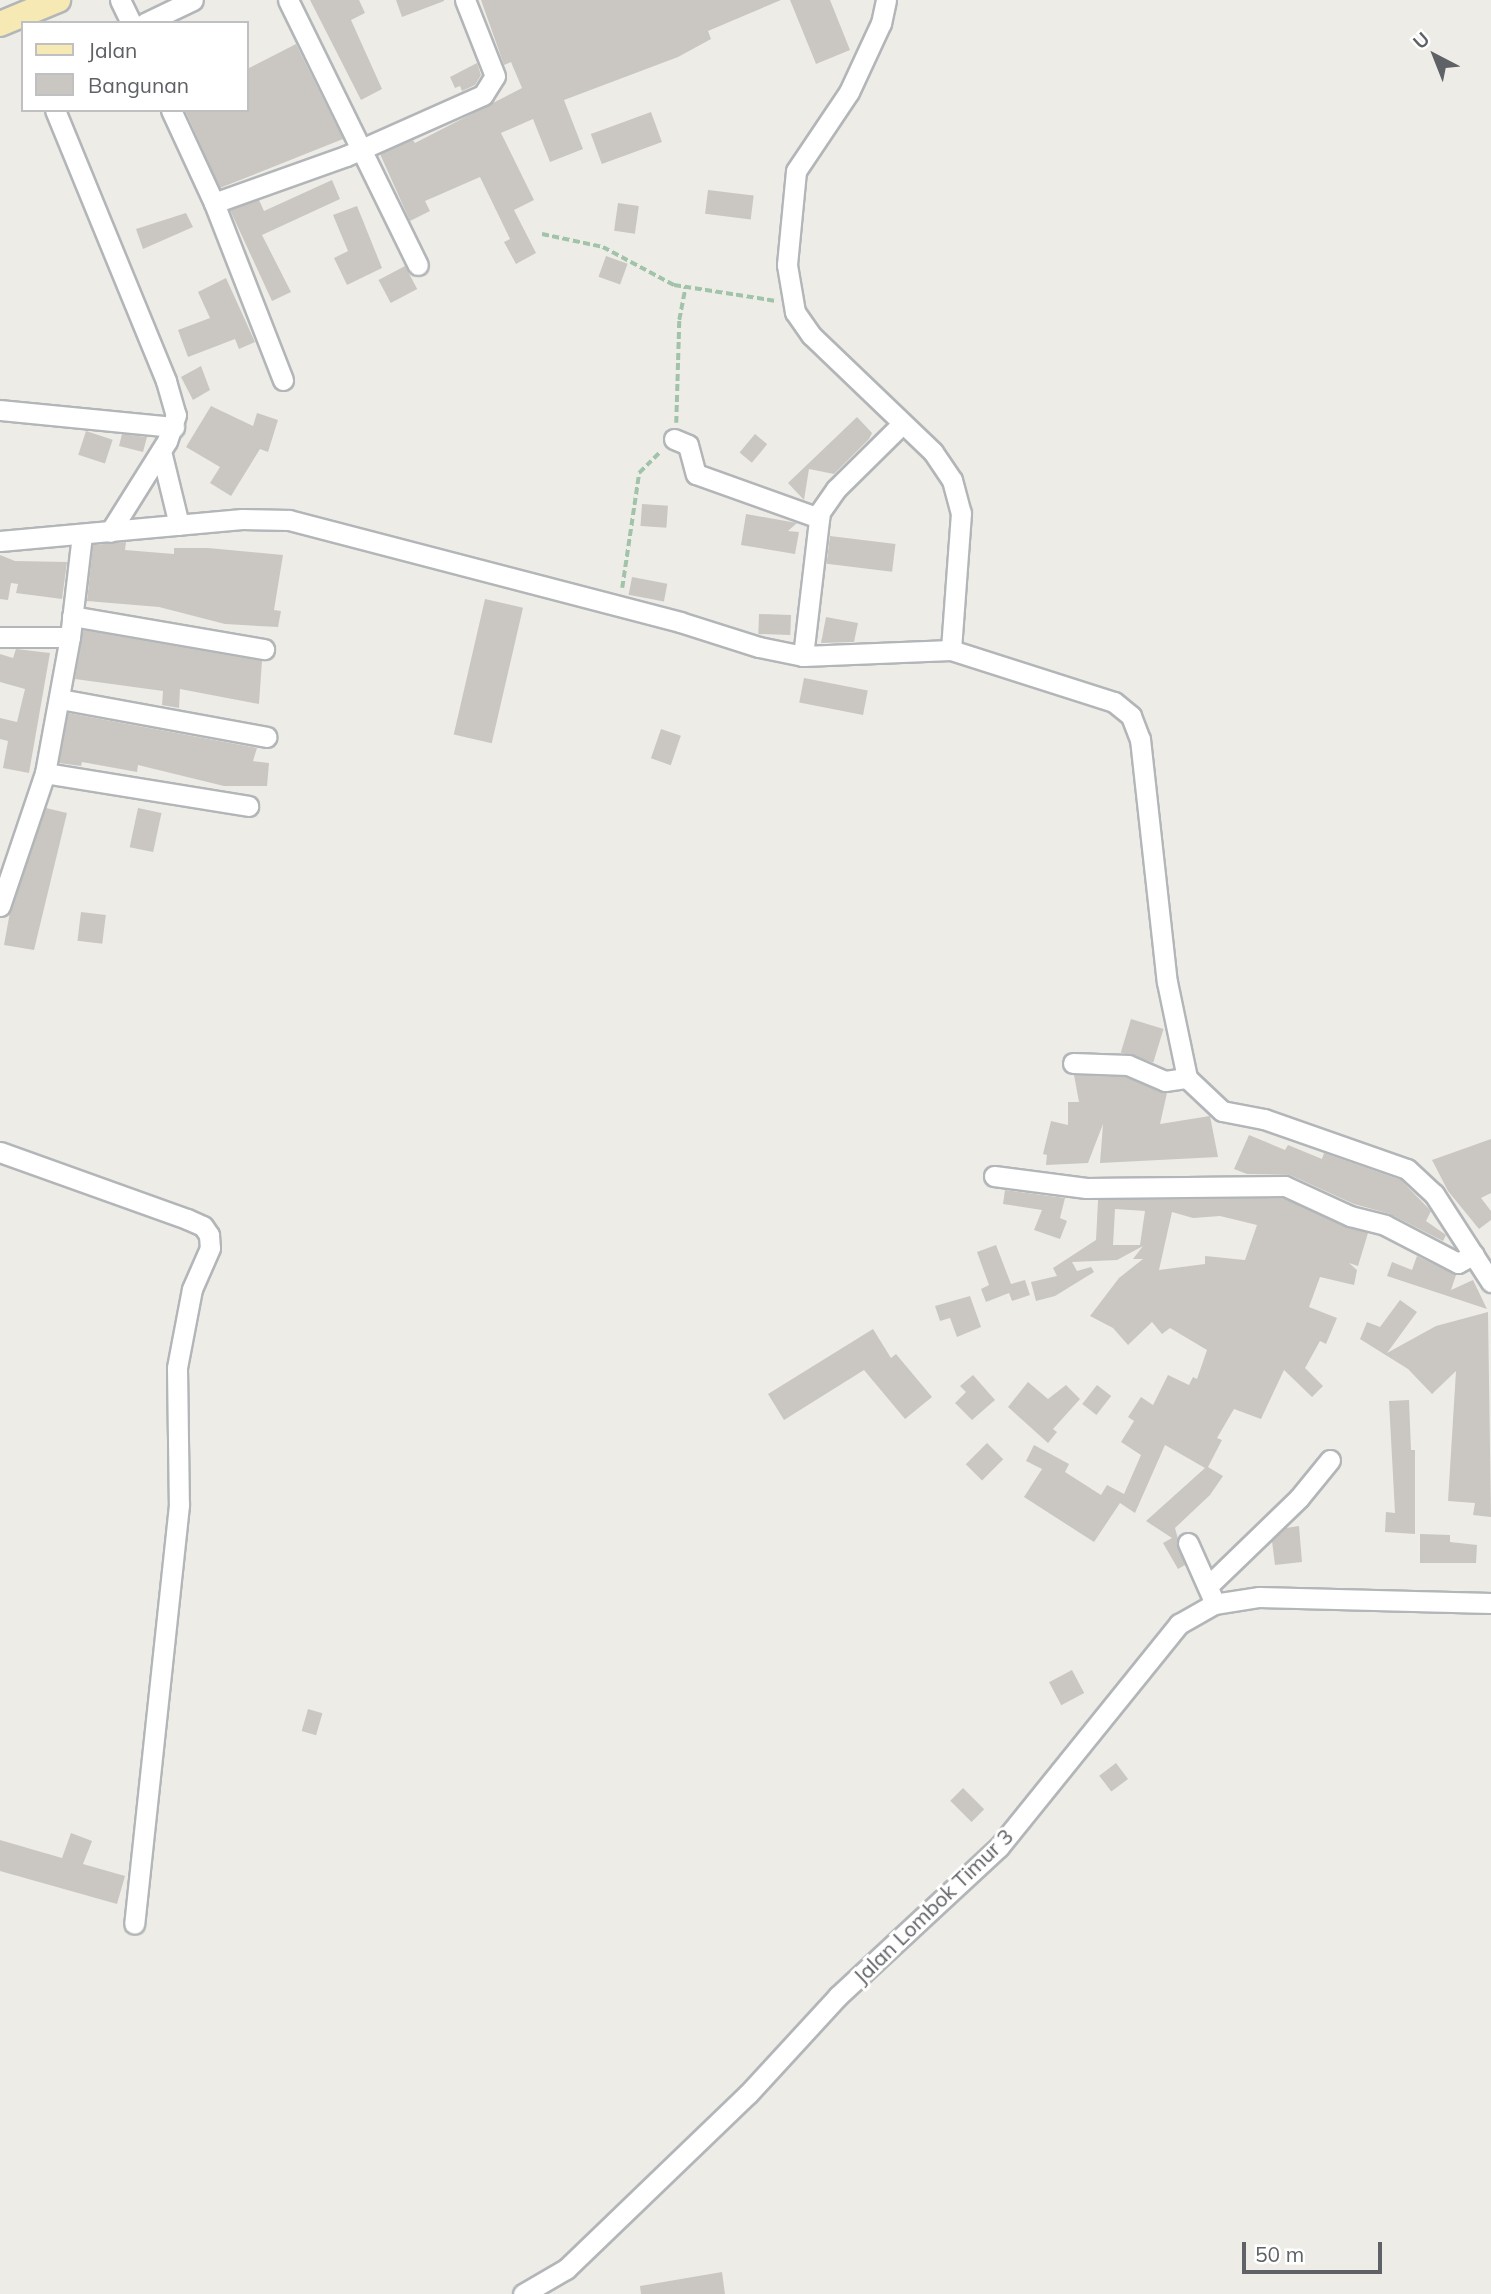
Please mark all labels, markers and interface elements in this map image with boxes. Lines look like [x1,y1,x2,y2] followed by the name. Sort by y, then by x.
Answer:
[21,21,248,112] legend
[1400,21,1470,91] north arrow
[1408,27,1434,54] text: U
[88,37,137,63] text: Jalan
[88,72,189,98] text: Bangunan
[848,1823,1018,1989] street label: Jalan Lombok Timur 3
[1246,2228,1386,2272] scale bar
[1255,2241,1304,2267] text: 50 m

